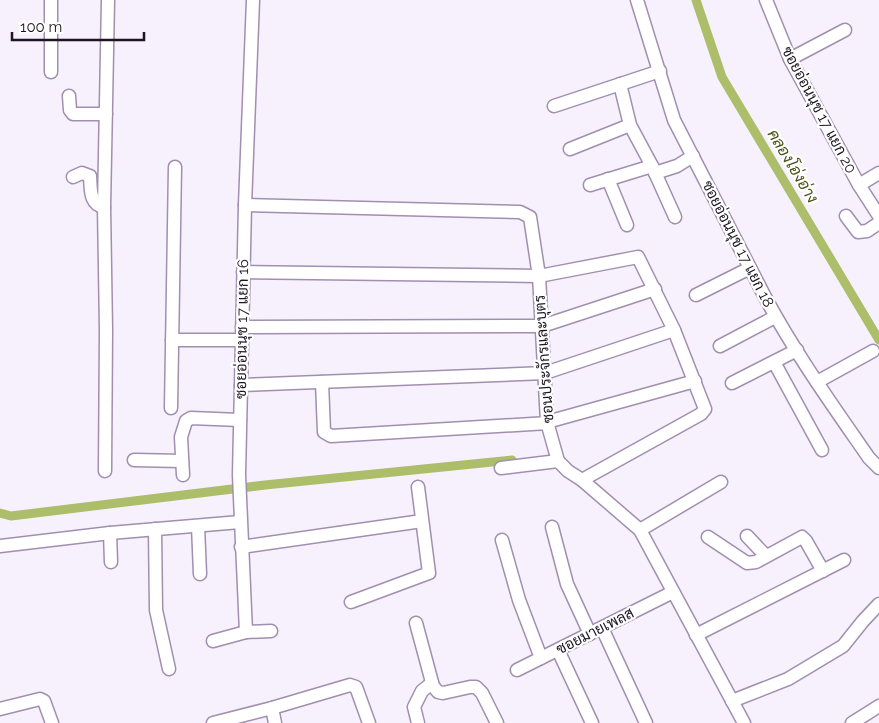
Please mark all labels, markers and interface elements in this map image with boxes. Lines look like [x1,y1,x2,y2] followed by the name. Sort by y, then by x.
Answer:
[12,10,145,42] scale bar
[20,18,62,36] text: 100 m
[776,43,861,177] street label: ซอยอ่อนนุช 17 แยก 20
[764,125,824,206] water label: คลองโอ่งอ่าง
[697,177,779,311] street label: ซอยอ่อนนุช 17 แยก 18
[231,259,254,399] street label: ซอยอ่อนนุช 17 แยก 16
[531,294,559,424] street label: ซอนประจักรและบุตร
[553,604,637,658] street label: ซอยมายเพลส

